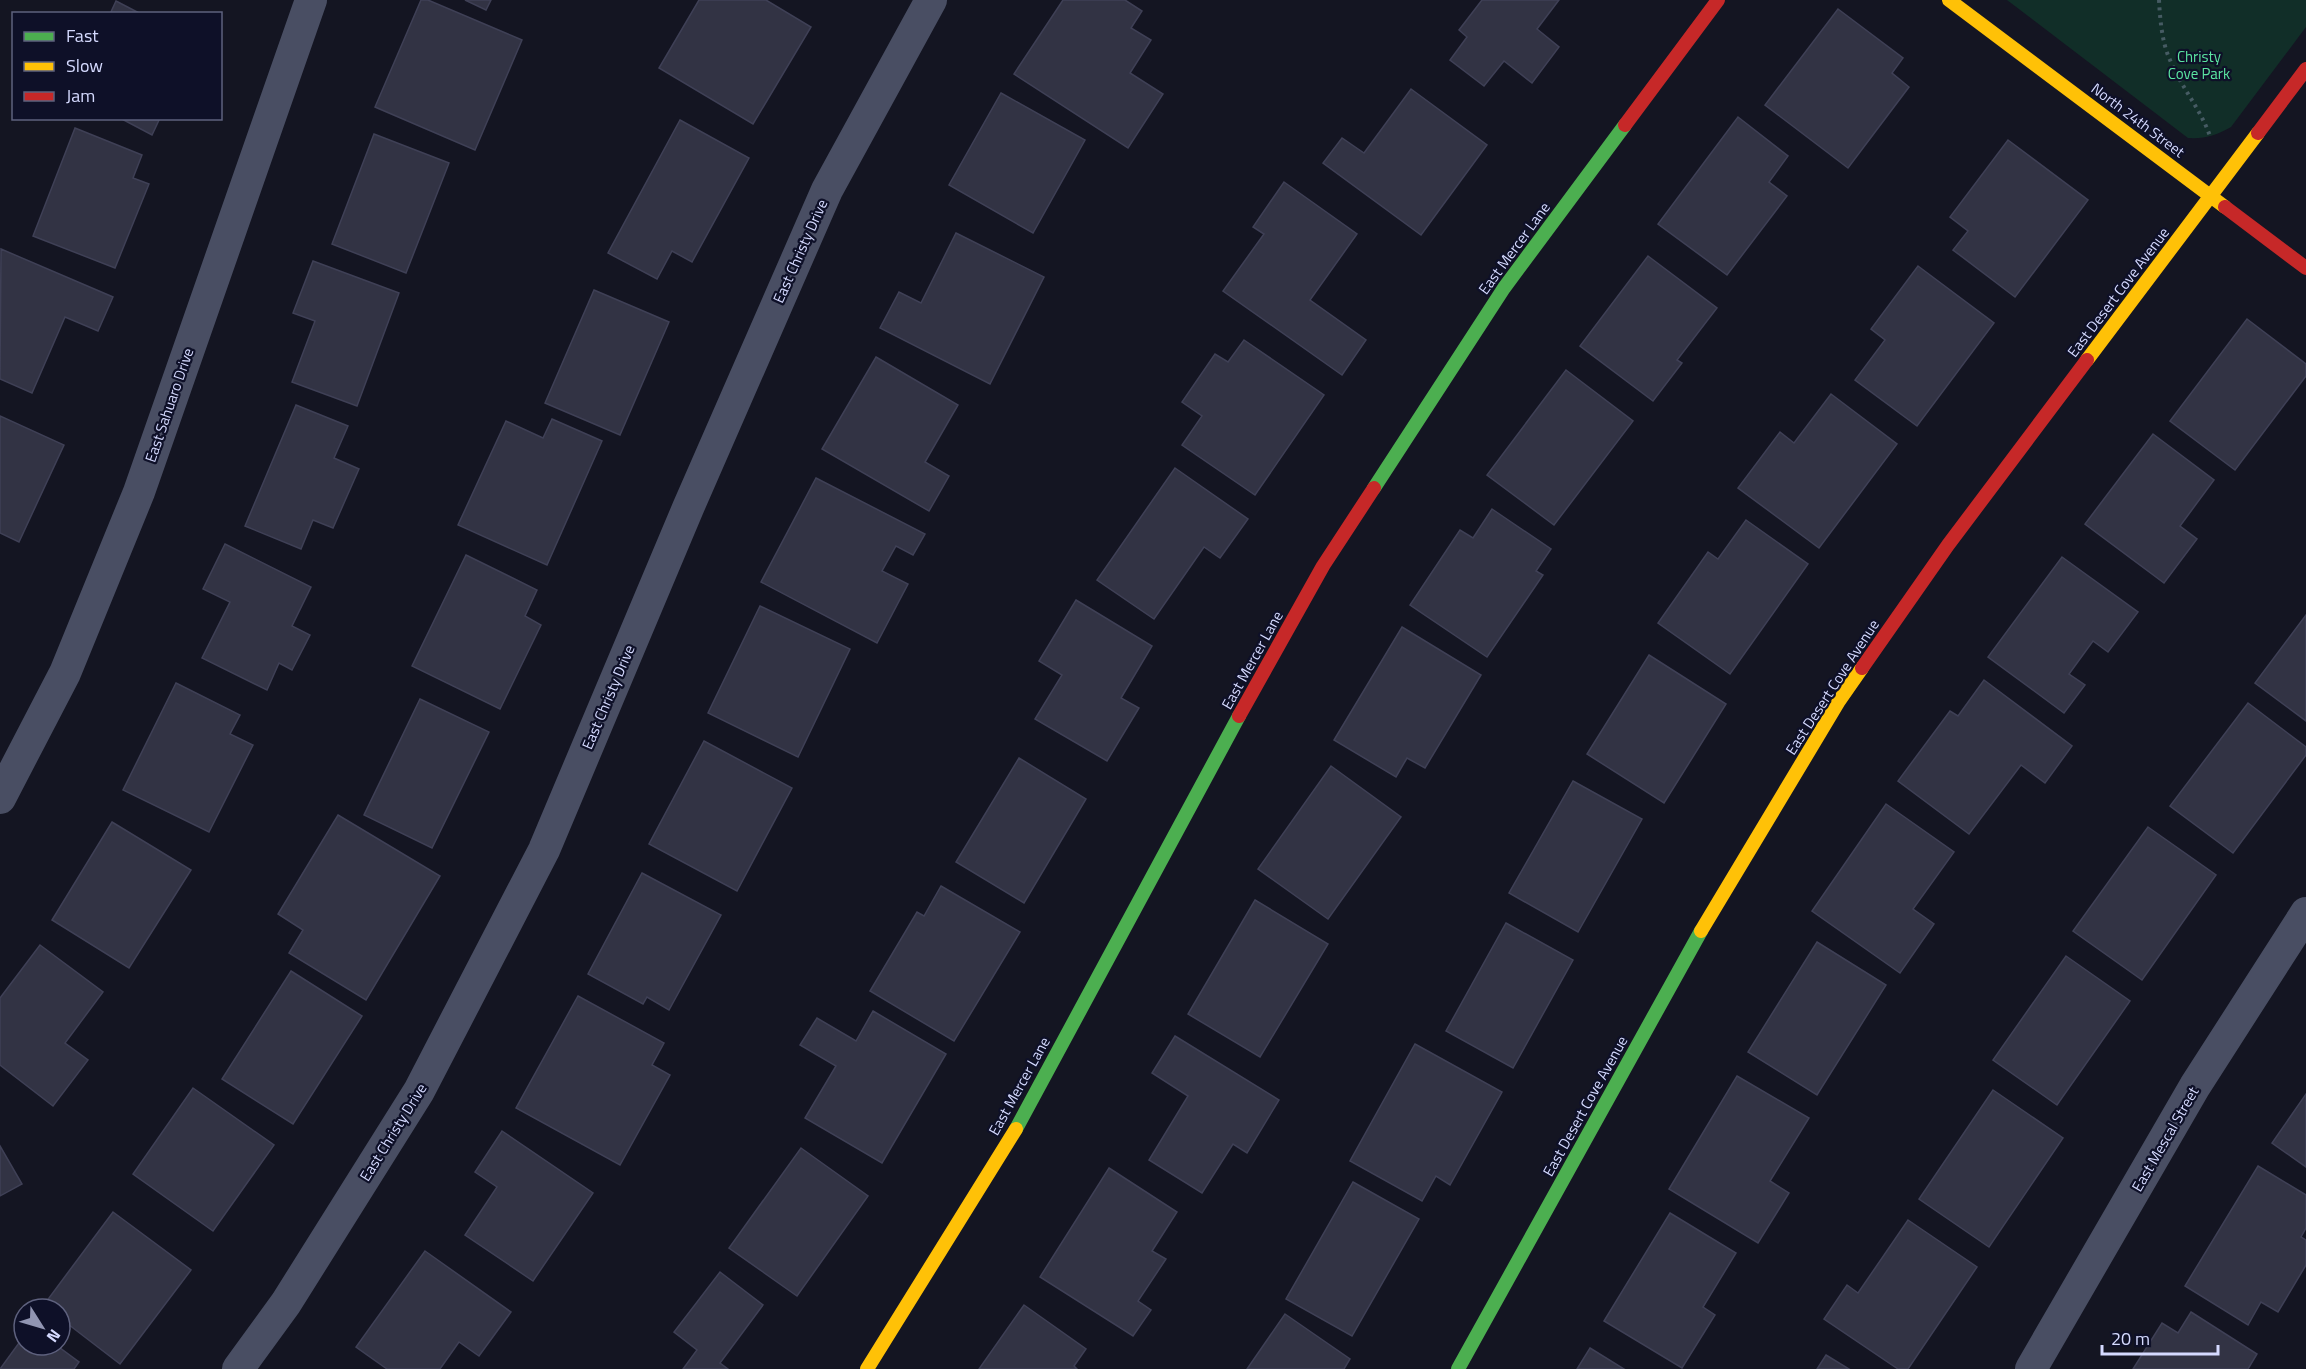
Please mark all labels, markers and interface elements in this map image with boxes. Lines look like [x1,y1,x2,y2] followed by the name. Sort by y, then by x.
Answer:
[12,12,222,120] legend
[66,22,99,49] text: Fast
[2168,45,2230,85] park label: Christy Cove Park
[66,52,103,79] text: Slow
[2086,77,2190,163] street label: North 24th Street
[66,82,95,109] text: Jam
[767,195,833,307] street label: East Christy Drive
[1473,197,1555,299] street label: East Mercer Lane
[2061,222,2175,362] street label: East Desert Cove Avenue
[139,345,199,465] street label: East Sahuaro Drive
[1215,607,1289,713] street label: East Mercer Lane
[1779,615,1885,759] street label: East Desert Cove Avenue
[576,641,640,753] street label: East Christy Drive
[1537,1032,1633,1180] street label: East Desert Cove Avenue
[982,1033,1056,1139] street label: East Mercer Lane
[354,1079,432,1185] street label: East Christy Drive
[2126,1082,2205,1196] street label: East Mescal Street
[12,1297,72,1357] north arrow
[2102,1318,2218,1356] scale bar
[41,1324,67,1348] text: N
[2111,1325,2150,1352] text: 20 m

